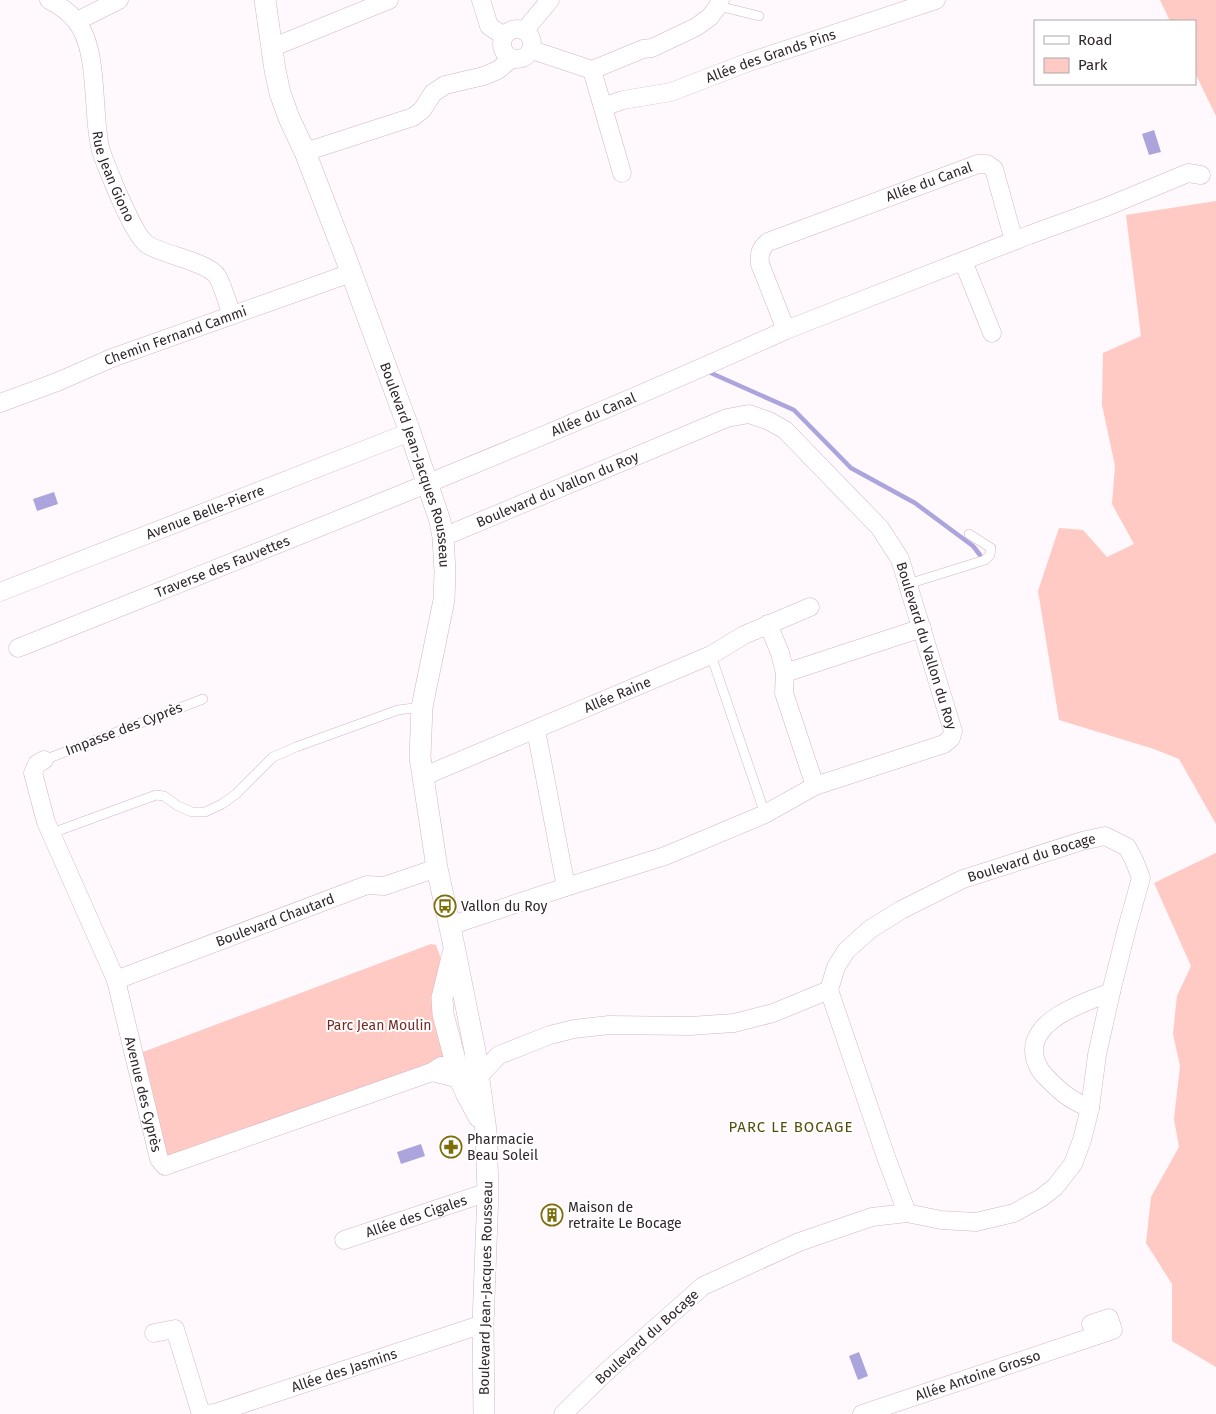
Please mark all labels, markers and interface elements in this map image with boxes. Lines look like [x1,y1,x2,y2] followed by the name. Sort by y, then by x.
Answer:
[1034,20,1196,85] legend
[703,25,838,86] street label: Allée des Grands Pins
[1078,31,1113,49] text: Road
[1078,56,1108,74] text: Park
[89,130,138,225] street label: Rue Jean Giono
[884,159,974,205] street label: Allée du Canal
[101,302,249,369] street label: Chemin Fernand Cammi
[377,360,453,568] street label: Boulevard Jean-Jacques Rousseau
[548,389,638,440] street label: Allée du Canal
[474,447,641,531] street label: Boulevard du Vallon du Roy
[143,481,267,543] street label: Avenue Belle-Pierre
[153,532,292,601] street label: Traverse des Fauvettes
[893,560,961,732] street label: Boulevard du Vallon du Roy
[581,673,653,716] street label: Allée Raine
[63,699,185,759] street label: Impasse des Cyprès
[965,830,1097,886] street label: Boulevard du Bocage
[213,890,337,950] street label: Boulevard Chautard
[433,894,457,918] bus stop icon: Vallon du Roy
[461,898,548,915] place label: Vallon du Roy
[326,1017,432,1034] park label: Parc Jean Moulin
[121,1035,166,1154] street label: Avenue des Cyprès
[728,1118,854,1136] district label: PARC LE BOCAGE
[467,1131,538,1164] place label: Pharmacie Beau Soleil
[439,1135,463,1159] pharmacy icon: Pharmacie Beau Soleil
[476,1181,496,1395] street label: Boulevard Jean-Jacques Rousseau
[363,1191,469,1241] street label: Allée des Cigales
[568,1199,682,1232] place label: Maison de retraite Le Bocage
[540,1203,564,1227] building icon: Maison de retraite Le Bocage
[592,1286,702,1388] street label: Boulevard du Bocage
[289,1345,400,1396] street label: Allée des Jasmins
[913,1346,1043,1404] street label: Allée Antoine Grosso

